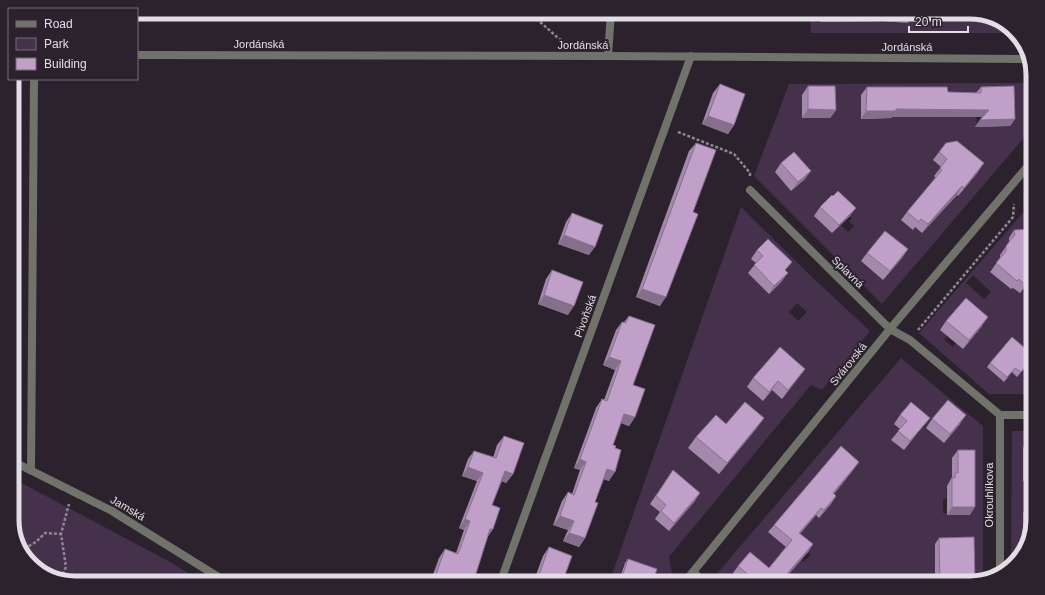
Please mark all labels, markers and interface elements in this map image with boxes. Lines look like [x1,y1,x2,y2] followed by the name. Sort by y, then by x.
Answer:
[8,8,138,80] legend
[909,8,968,34] scale bar
[915,15,942,29] text: 20 m
[44,17,73,31] text: Road
[44,37,70,51] text: Park
[234,38,285,50] street label: Jordánská
[558,39,609,51] street label: Jordánská
[882,41,933,53] street label: Jordánská
[44,57,87,71] text: Building
[830,254,867,291] street label: Splavná
[572,292,599,339] street label: Pivoňská
[827,340,869,388] street label: Svárovská
[983,462,995,527] street label: Okrouhlíkova
[109,493,148,523] street label: Jamská

